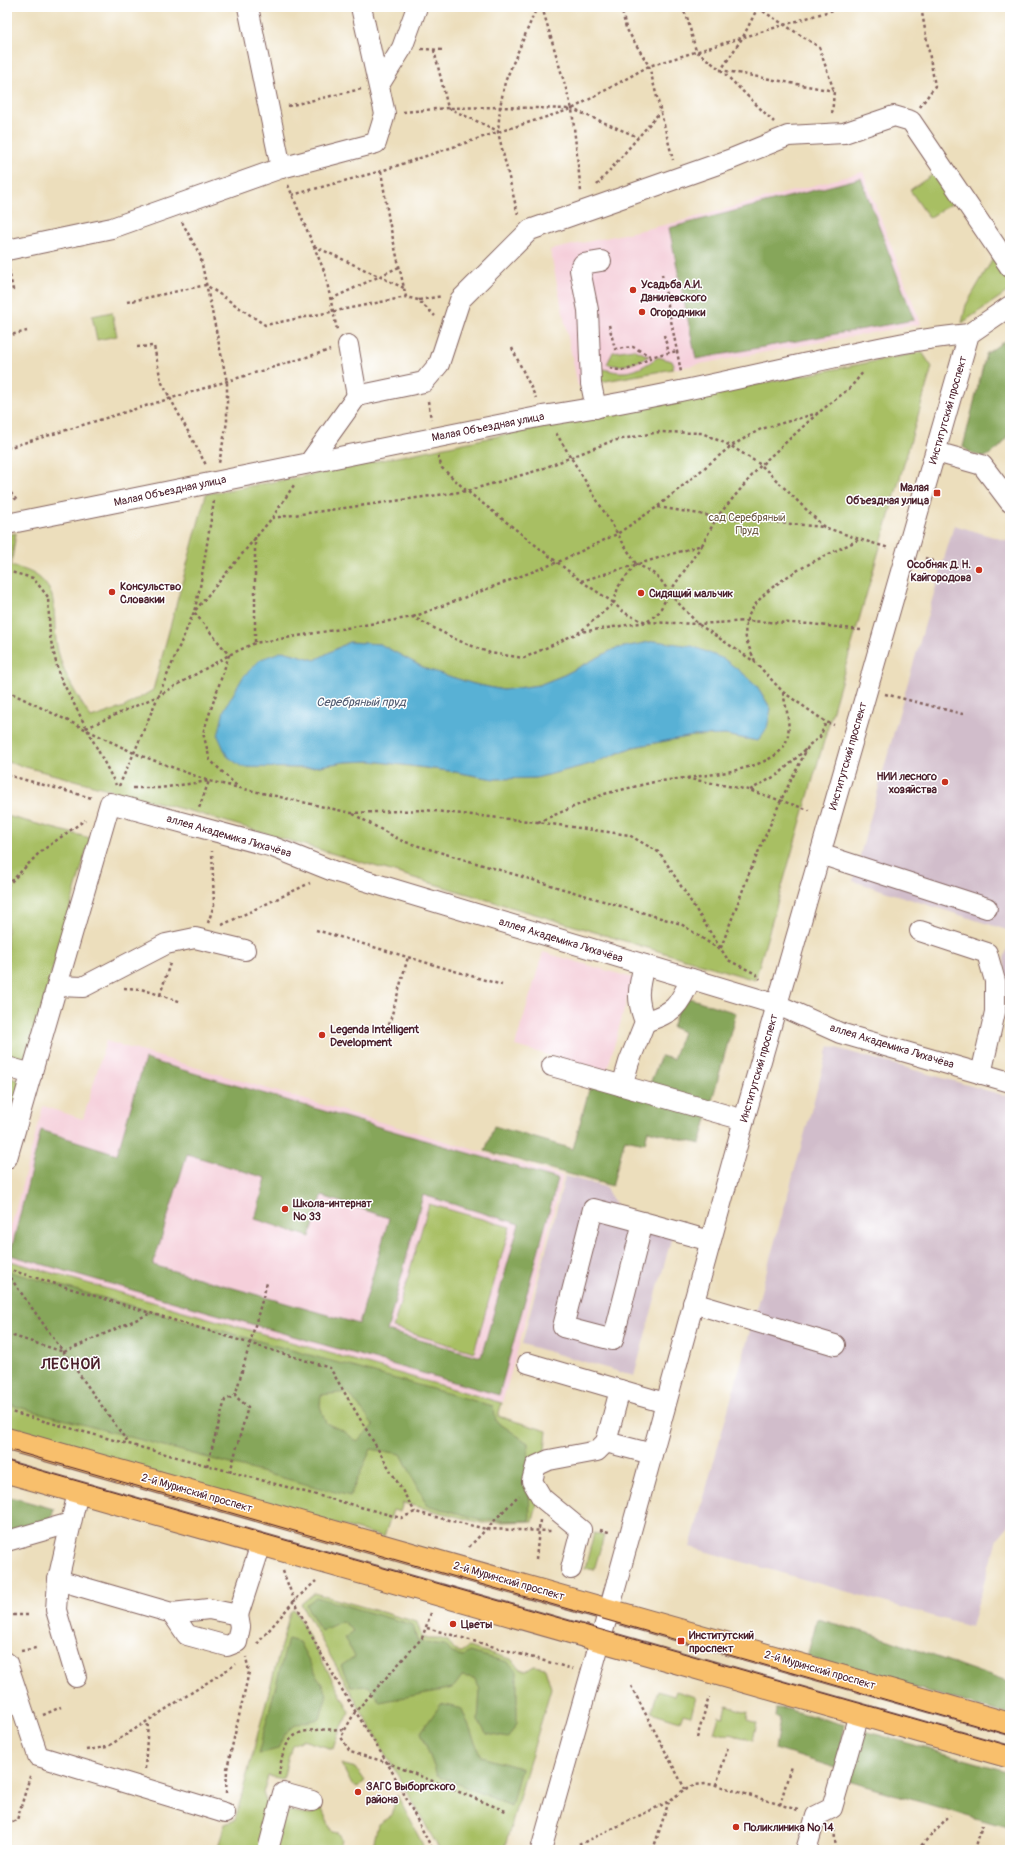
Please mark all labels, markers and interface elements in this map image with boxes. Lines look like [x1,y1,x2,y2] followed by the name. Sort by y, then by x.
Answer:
[640,278,707,304] place label: Усадьба А.И. Данилевского
[628,285,638,295] marker: Усадьба А.И. Данилевского
[650,306,705,319] place label: Огородники
[637,307,647,317] marker: Огородники
[926,354,970,466] street label: Институтский проспект
[431,410,545,444] street label: Малая Объездная улица
[113,473,227,509] street label: Малая Объездная улица
[846,481,929,507] place label: Малая Объездная улица
[932,488,942,498] marker: Малая Объездная улица
[708,511,786,537] park label: сад Серебряный Пруд
[907,558,971,584] place label: Особняк Д. Н. Кайгородова
[974,565,984,575] marker: Особняк Д. Н. Кайгородова
[120,580,181,606] place label: Консульство Словакии
[107,587,117,597] marker: Консульство Словакии
[649,587,734,600] place label: Сидящий мальчик
[636,588,646,598] marker: Сидящий мальчик
[316,695,407,710] water label: Серебряный пруд
[826,700,870,812] street label: Институтский проспект
[877,770,937,796] place label: НИИ лесного хозяйства
[940,777,950,787] marker: НИИ лесного хозяйства
[165,812,293,860] street label: аллея Академика Лихачёва
[497,915,625,965] street label: аллея Академика Лихачёва
[737,1012,781,1124] street label: Институтский проспект
[828,1021,956,1071] street label: аллея Академика Лихачёва
[330,1023,420,1049] place label: Legenda Intelligent Development
[317,1030,327,1040] marker: Legenda Intelligent Development
[292,1197,372,1223] place label: Школа-интернат № 33
[280,1204,290,1214] marker: Школа-интернат № 33
[40,1355,101,1374] district label: ЛЕСНОЙ
[140,1471,255,1515] street label: 2-й Муринский проспект
[452,1559,567,1603] street label: 2-й Муринский проспект
[461,1618,492,1631] place label: Цветы
[448,1619,458,1629] marker: Цветы
[689,1629,754,1655] place label: Институтский проспект
[676,1636,686,1646] marker: Институтский проспект
[763,1648,878,1692] street label: 2-й Муринский проспект
[366,1780,456,1806] place label: ЗАГС Выборгского района
[353,1787,363,1797] marker: ЗАГС Выборгского района
[744,1821,834,1834] place label: Поликлиника № 14
[731,1822,741,1832] marker: Поликлиника № 14

